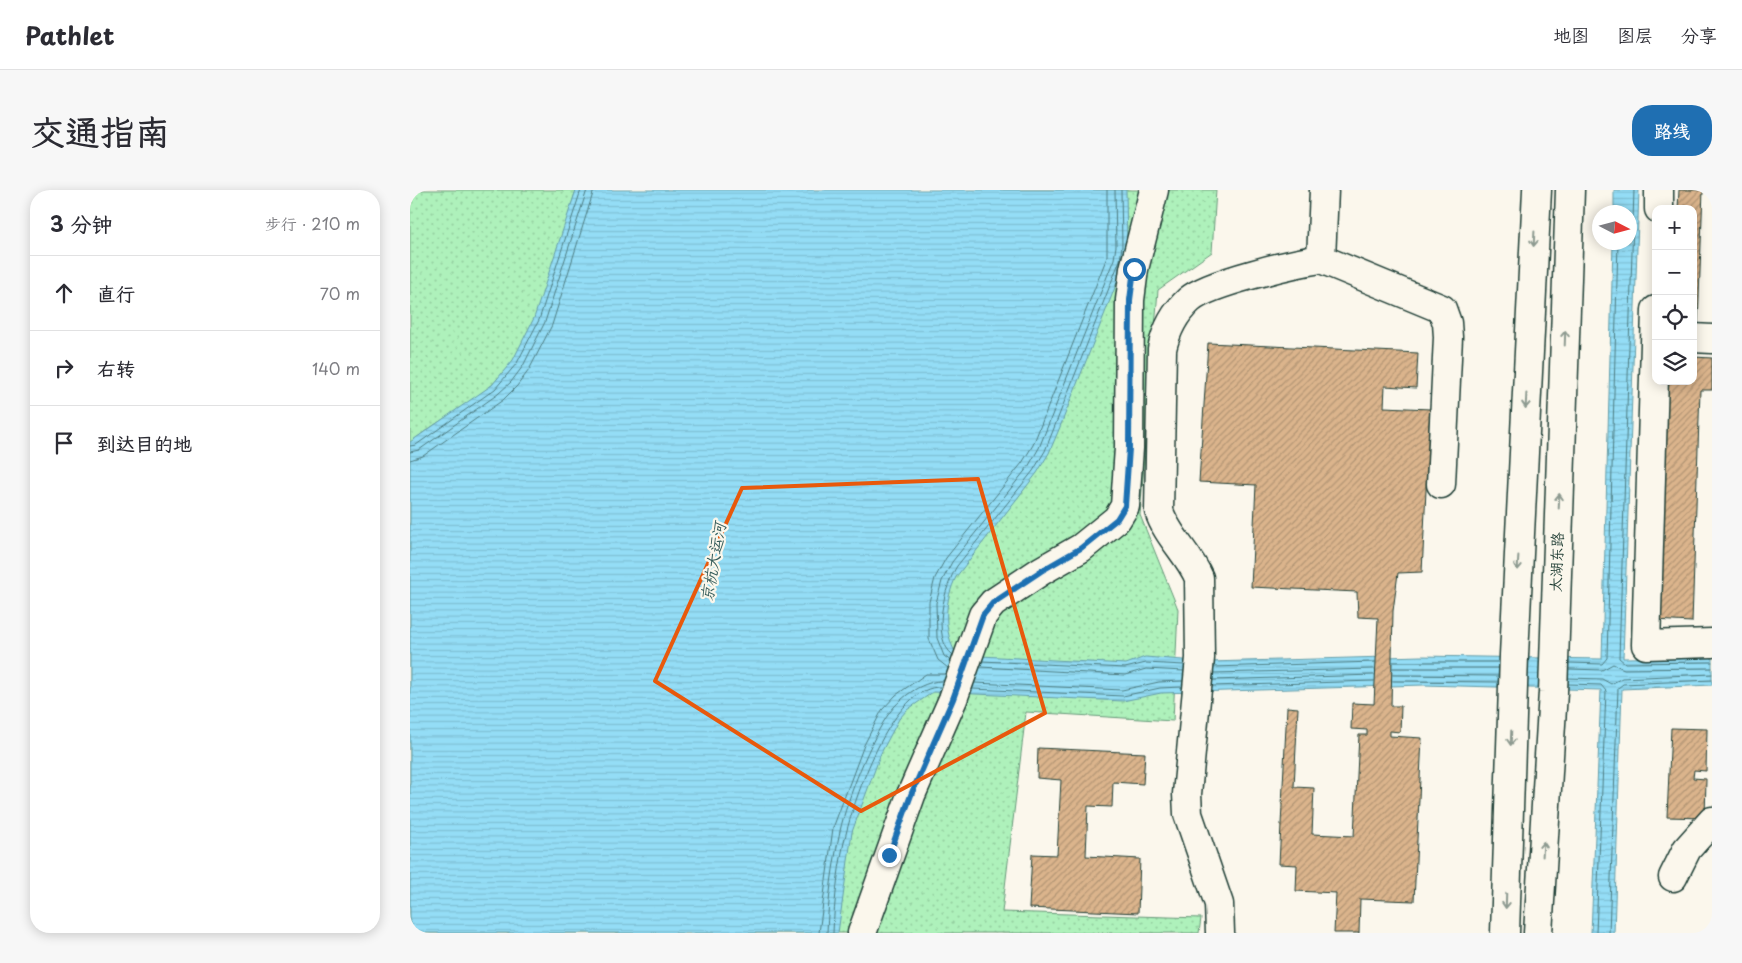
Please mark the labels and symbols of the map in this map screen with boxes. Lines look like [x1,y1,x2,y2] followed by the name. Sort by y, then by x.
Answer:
[1592,205,1637,250] north arrow
[1530,230,1539,246] one-way arrow
[1123,258,1146,281] route start
[1560,331,1570,347] one-way arrow
[1522,393,1531,409] one-way arrow
[1555,493,1564,509] one-way arrow
[693,517,731,603] water label: 京杭大运河
[1543,532,1568,592] street label: 太湖东路
[1514,555,1523,571] one-way arrow
[1507,730,1516,746] one-way arrow
[1538,842,1547,858] one-way arrow
[878,844,901,867] route end
[1501,892,1511,908] one-way arrow

